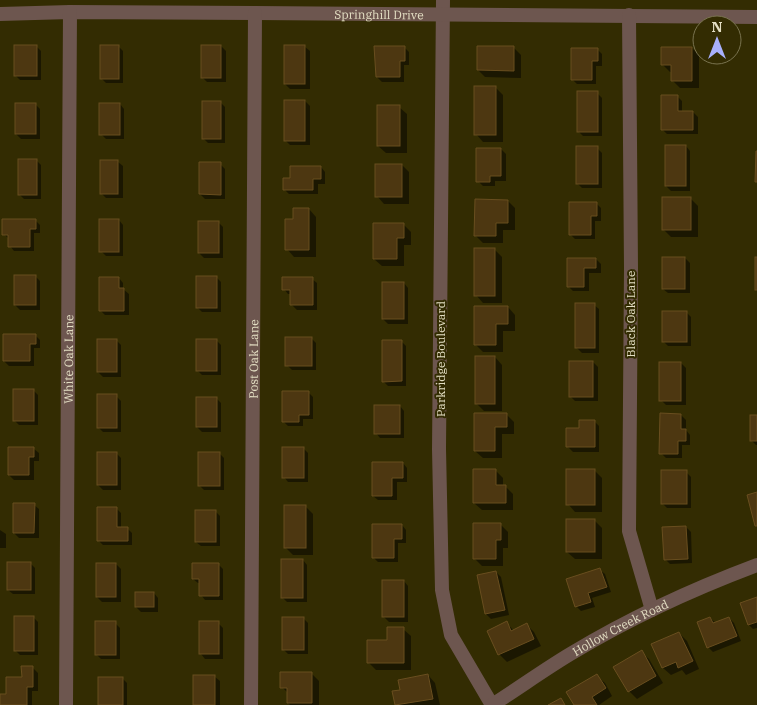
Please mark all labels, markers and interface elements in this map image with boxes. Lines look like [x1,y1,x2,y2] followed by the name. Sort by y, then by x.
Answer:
[334,6,424,22] street label: Springhill Drive
[692,15,742,65] north arrow
[711,18,723,36] text: N
[623,271,638,357] street label: Black Oak Lane
[433,301,448,417] street label: Parkridge Boulevard
[60,314,76,404] street label: White Oak Lane
[245,319,261,399] street label: Post Oak Lane
[569,596,670,659] street label: Hollow Creek Road

